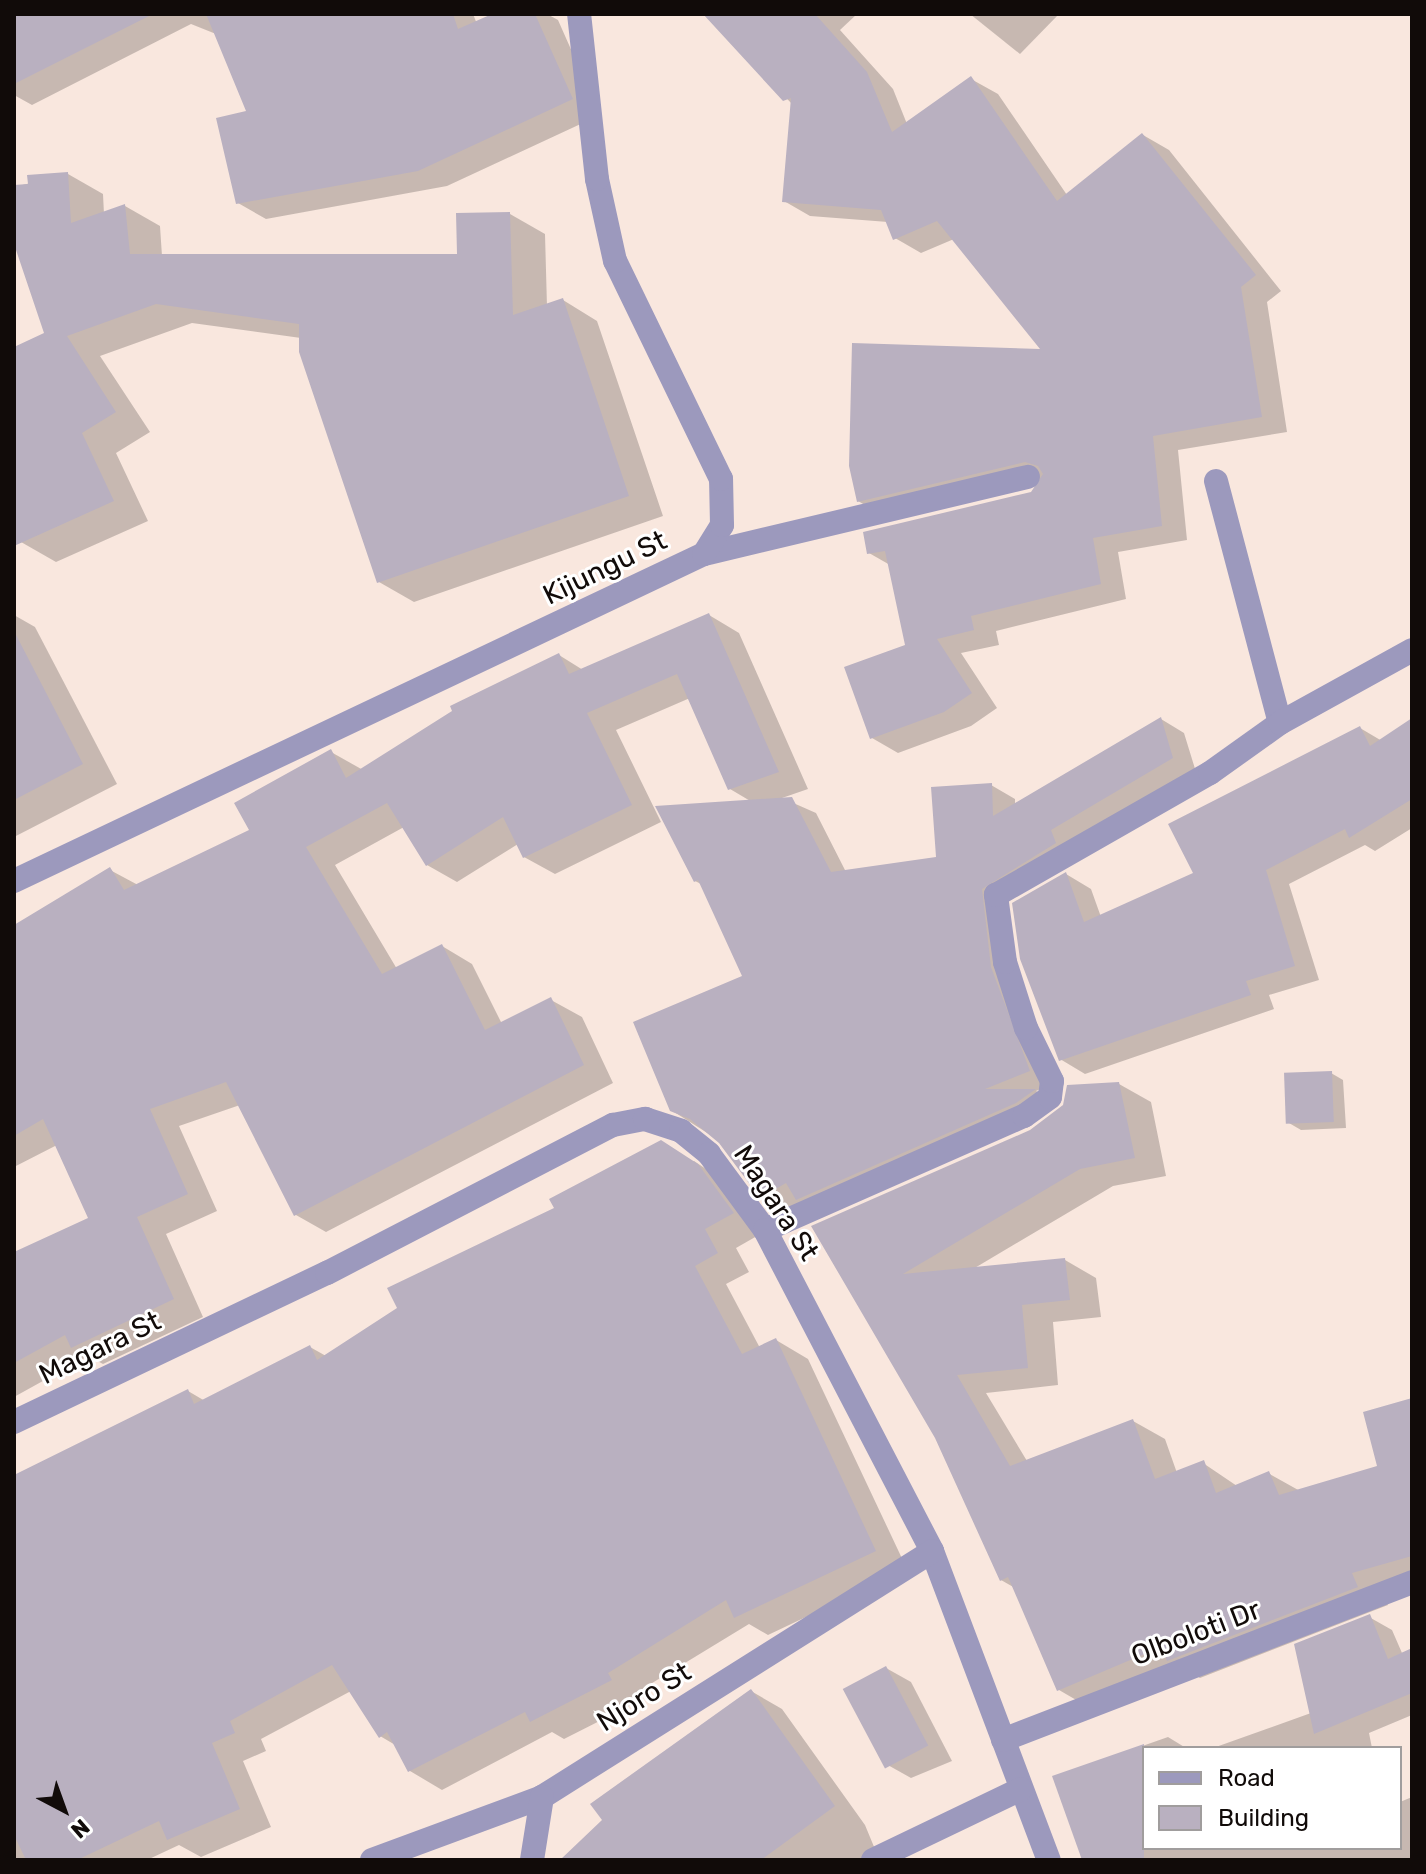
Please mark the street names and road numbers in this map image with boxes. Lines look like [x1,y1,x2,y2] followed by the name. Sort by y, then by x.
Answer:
[538,524,672,612] street label: Kijungu St
[726,1139,826,1267] street label: Magara St
[34,1304,166,1392] street label: Magara St
[1127,1593,1265,1673] street label: Olboloti Dr
[591,1655,697,1739] street label: Njoro St

